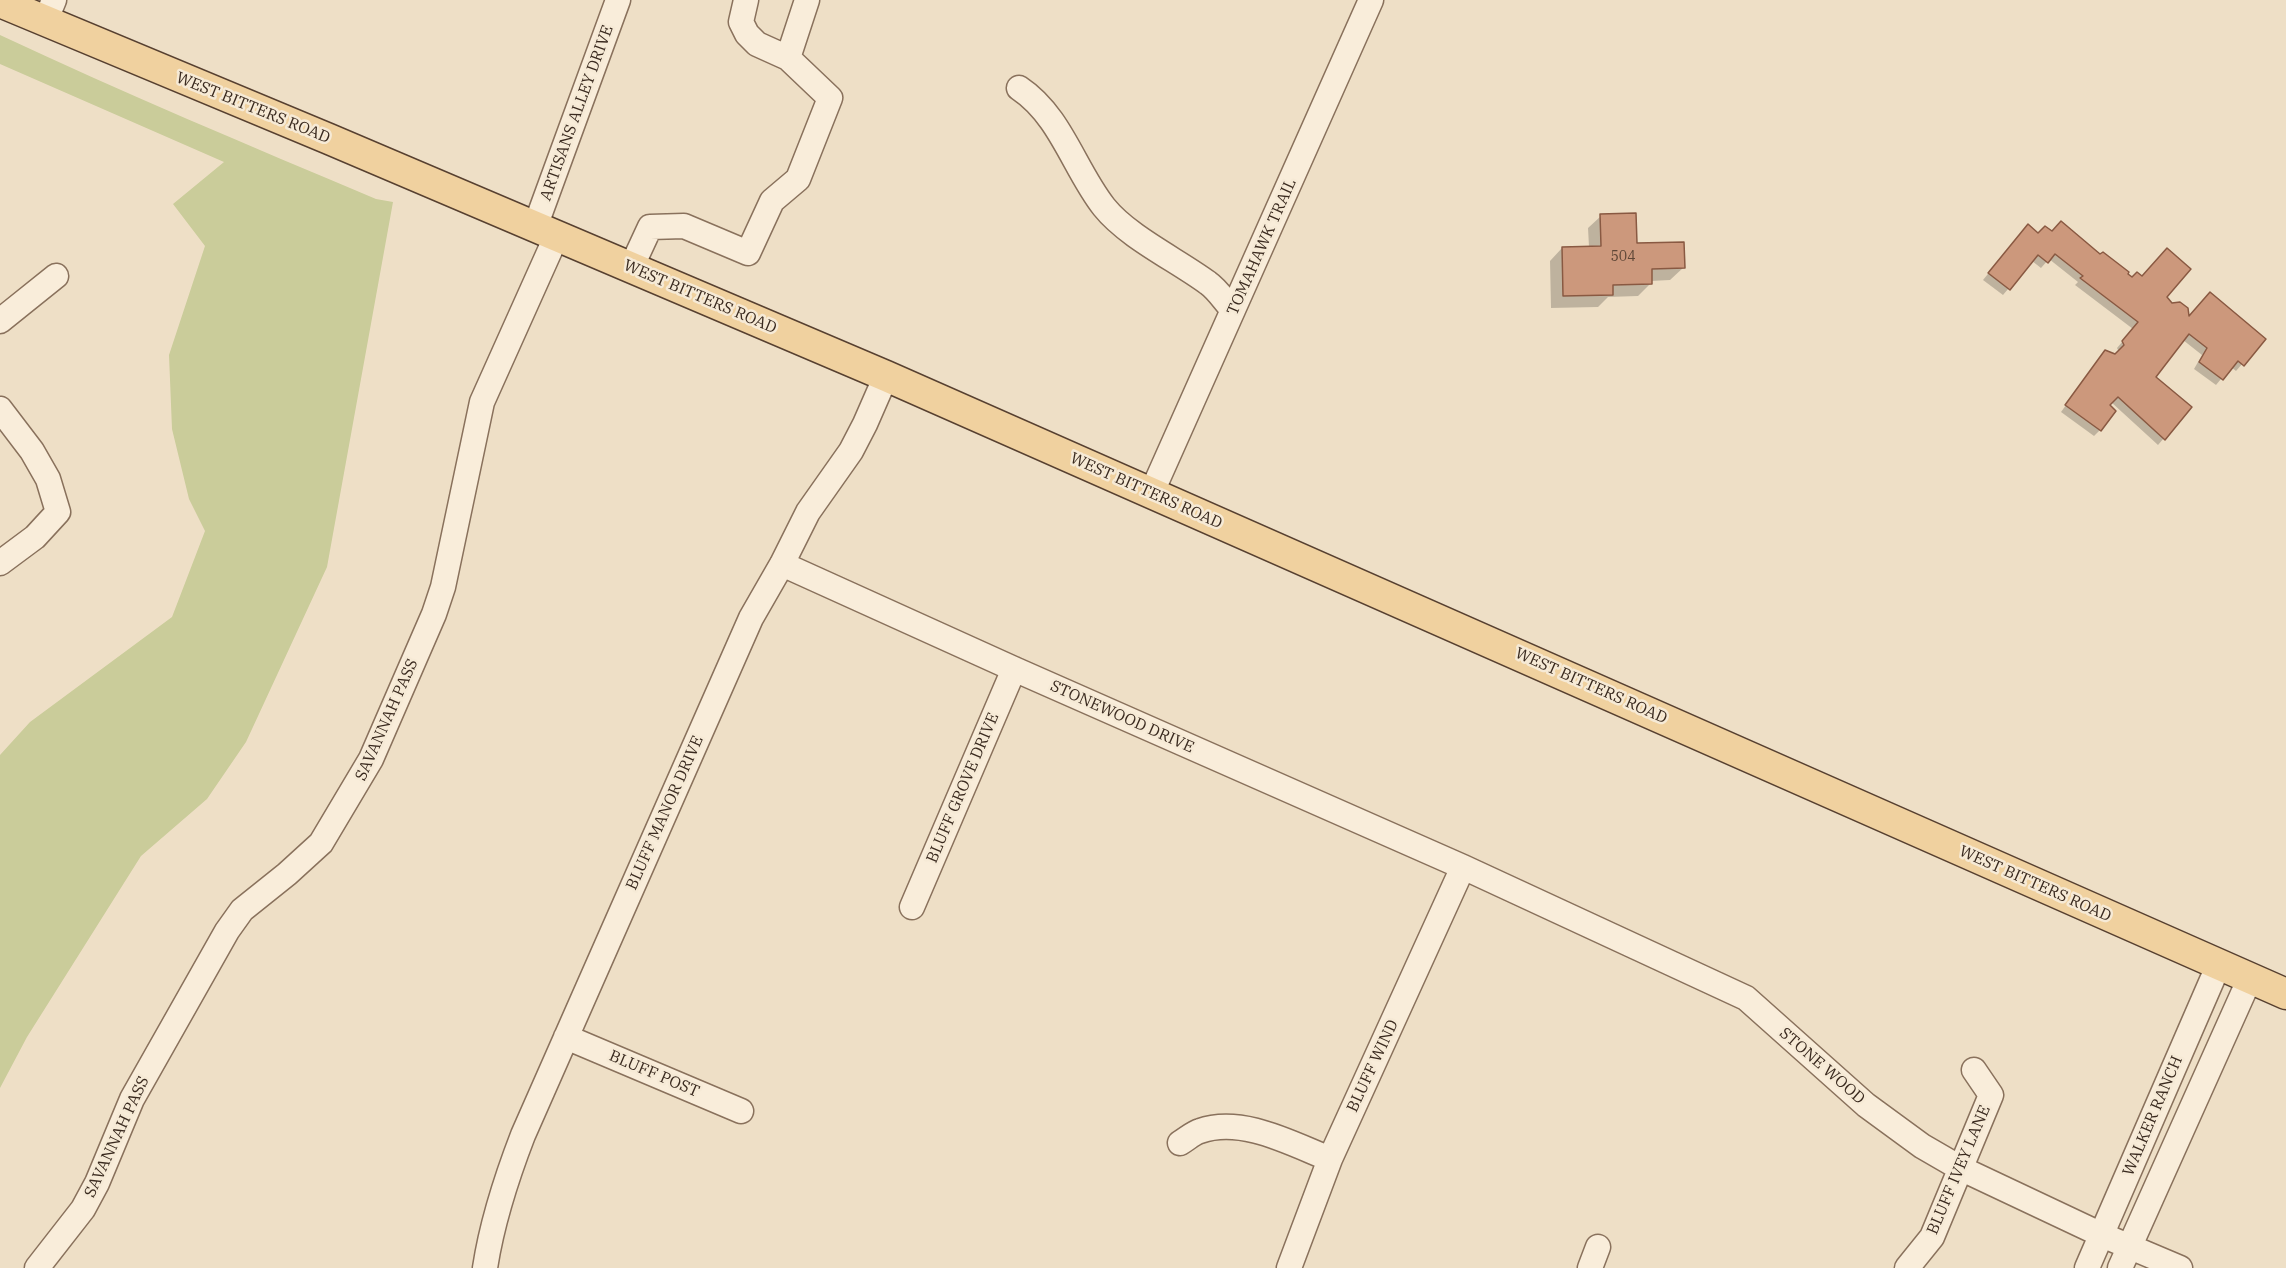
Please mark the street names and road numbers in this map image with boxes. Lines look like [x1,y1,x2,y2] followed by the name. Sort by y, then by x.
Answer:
[536,23,618,203] street label: ARTISANS ALLEY DRIVE
[173,68,333,148] street label: WEST BITTERS ROAD
[1223,176,1301,318] street label: TOMAHAWK TRAIL
[620,256,780,338] street label: WEST BITTERS ROAD
[1067,449,1225,533] street label: WEST BITTERS ROAD
[1512,644,1670,728] street label: WEST BITTERS ROAD
[352,656,422,784] street label: SAVANNAH PASS
[1047,677,1197,757] street label: STONEWOOD DRIVE
[923,710,1003,866] street label: BLUFF GROVE DRIVE
[622,733,708,893] street label: BLUFF MANOR DRIVE
[1956,842,2114,926] street label: WEST BITTERS ROAD
[1343,1017,1403,1115] street label: BLUFF WIND
[1775,1024,1869,1108] street label: STONE WOOD
[606,1046,702,1102] street label: BLUFF POST
[2119,1053,2187,1179] street label: WALKER RANCH
[81,1073,153,1201] street label: SAVANNAH PASS
[1923,1103,1995,1237] street label: BLUFF IVEY LANE

